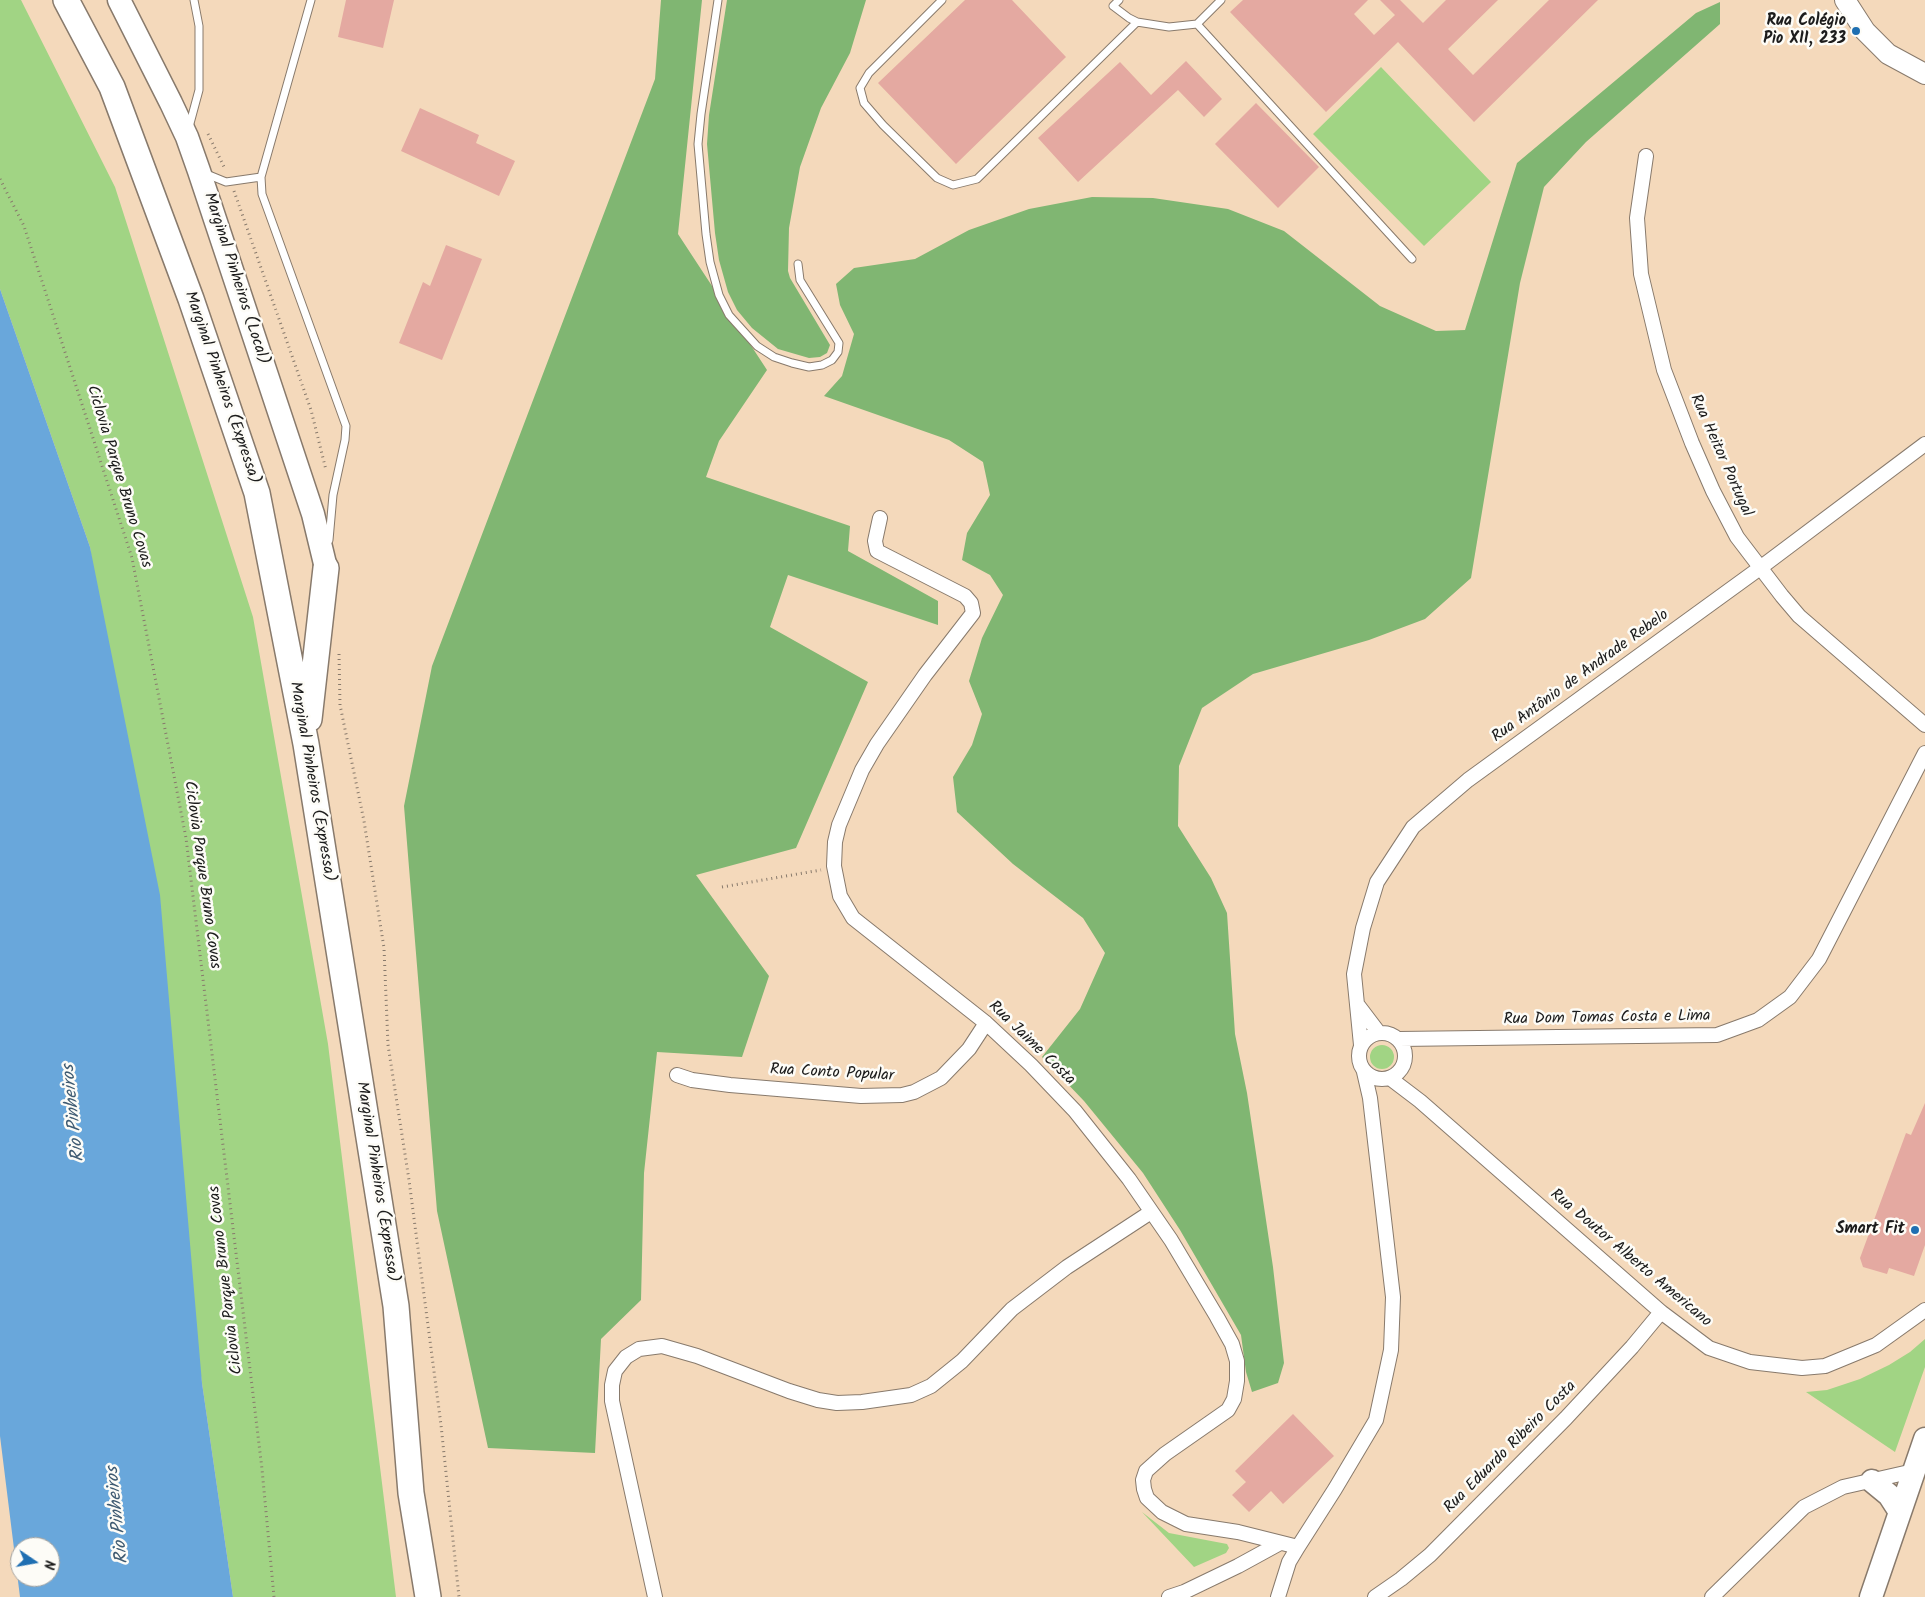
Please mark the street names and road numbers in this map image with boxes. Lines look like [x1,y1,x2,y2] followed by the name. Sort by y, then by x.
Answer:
[198,190,272,368] street label: Marginal Pinheiros (Local)
[179,289,263,487] street label: Marginal Pinheiros (Expressa)
[81,383,155,571] street label: Ciclovia Parque Bruno Covas
[1684,392,1756,520] street label: Rua Heitor Portugal
[1489,606,1673,748] street label: Rua Antônio de Andrade Rebelo
[284,680,338,884] street label: Marginal Pinheiros (Expressa)
[178,780,224,970] street label: Ciclovia Parque Bruno Covas
[984,998,1078,1090] street label: Rua Jaime Costa
[1503,1008,1711,1030] street label: Rua Dom Tomas Costa e Lima
[769,1061,895,1087] street label: Rua Conto Popular
[351,1080,401,1284] street label: Marginal Pinheiros (Expressa)
[206,1185,248,1375] street label: Ciclovia Parque Bruno Covas
[1545,1186,1715,1332] street label: Rua Doutor Alberto Americano
[1441,1378,1581,1518] street label: Rua Eduardo Ribeiro Costa

